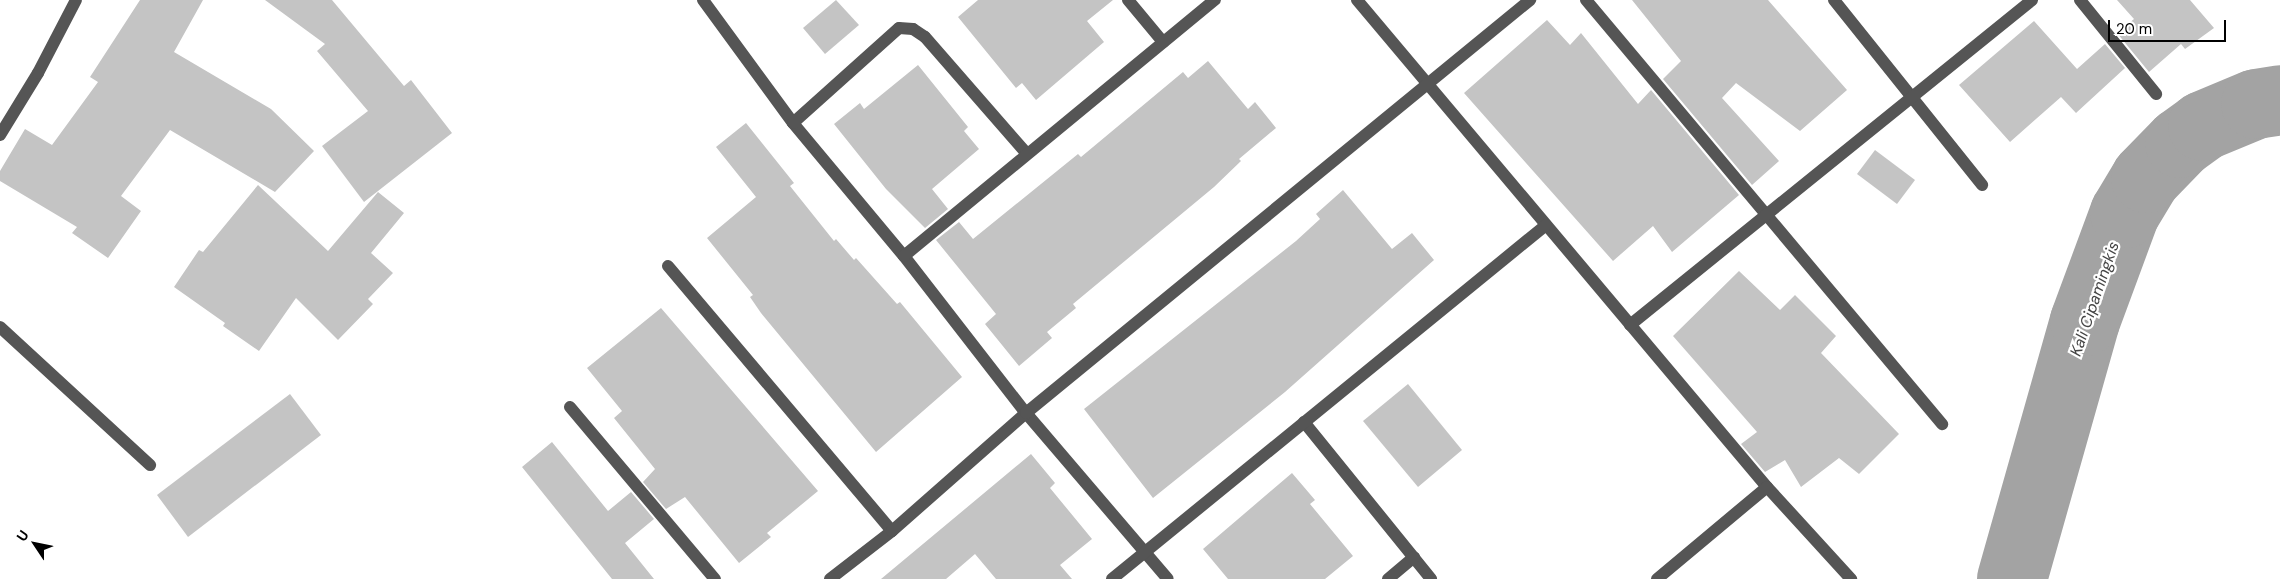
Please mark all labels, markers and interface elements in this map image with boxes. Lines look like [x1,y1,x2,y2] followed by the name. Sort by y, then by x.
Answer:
[2110,10,2228,42] scale bar
[2116,19,2152,39] text: 20 m
[2066,239,2124,359] water label: Kali Cipamingkis
[10,519,60,569] north arrow
[12,527,33,545] text: U

